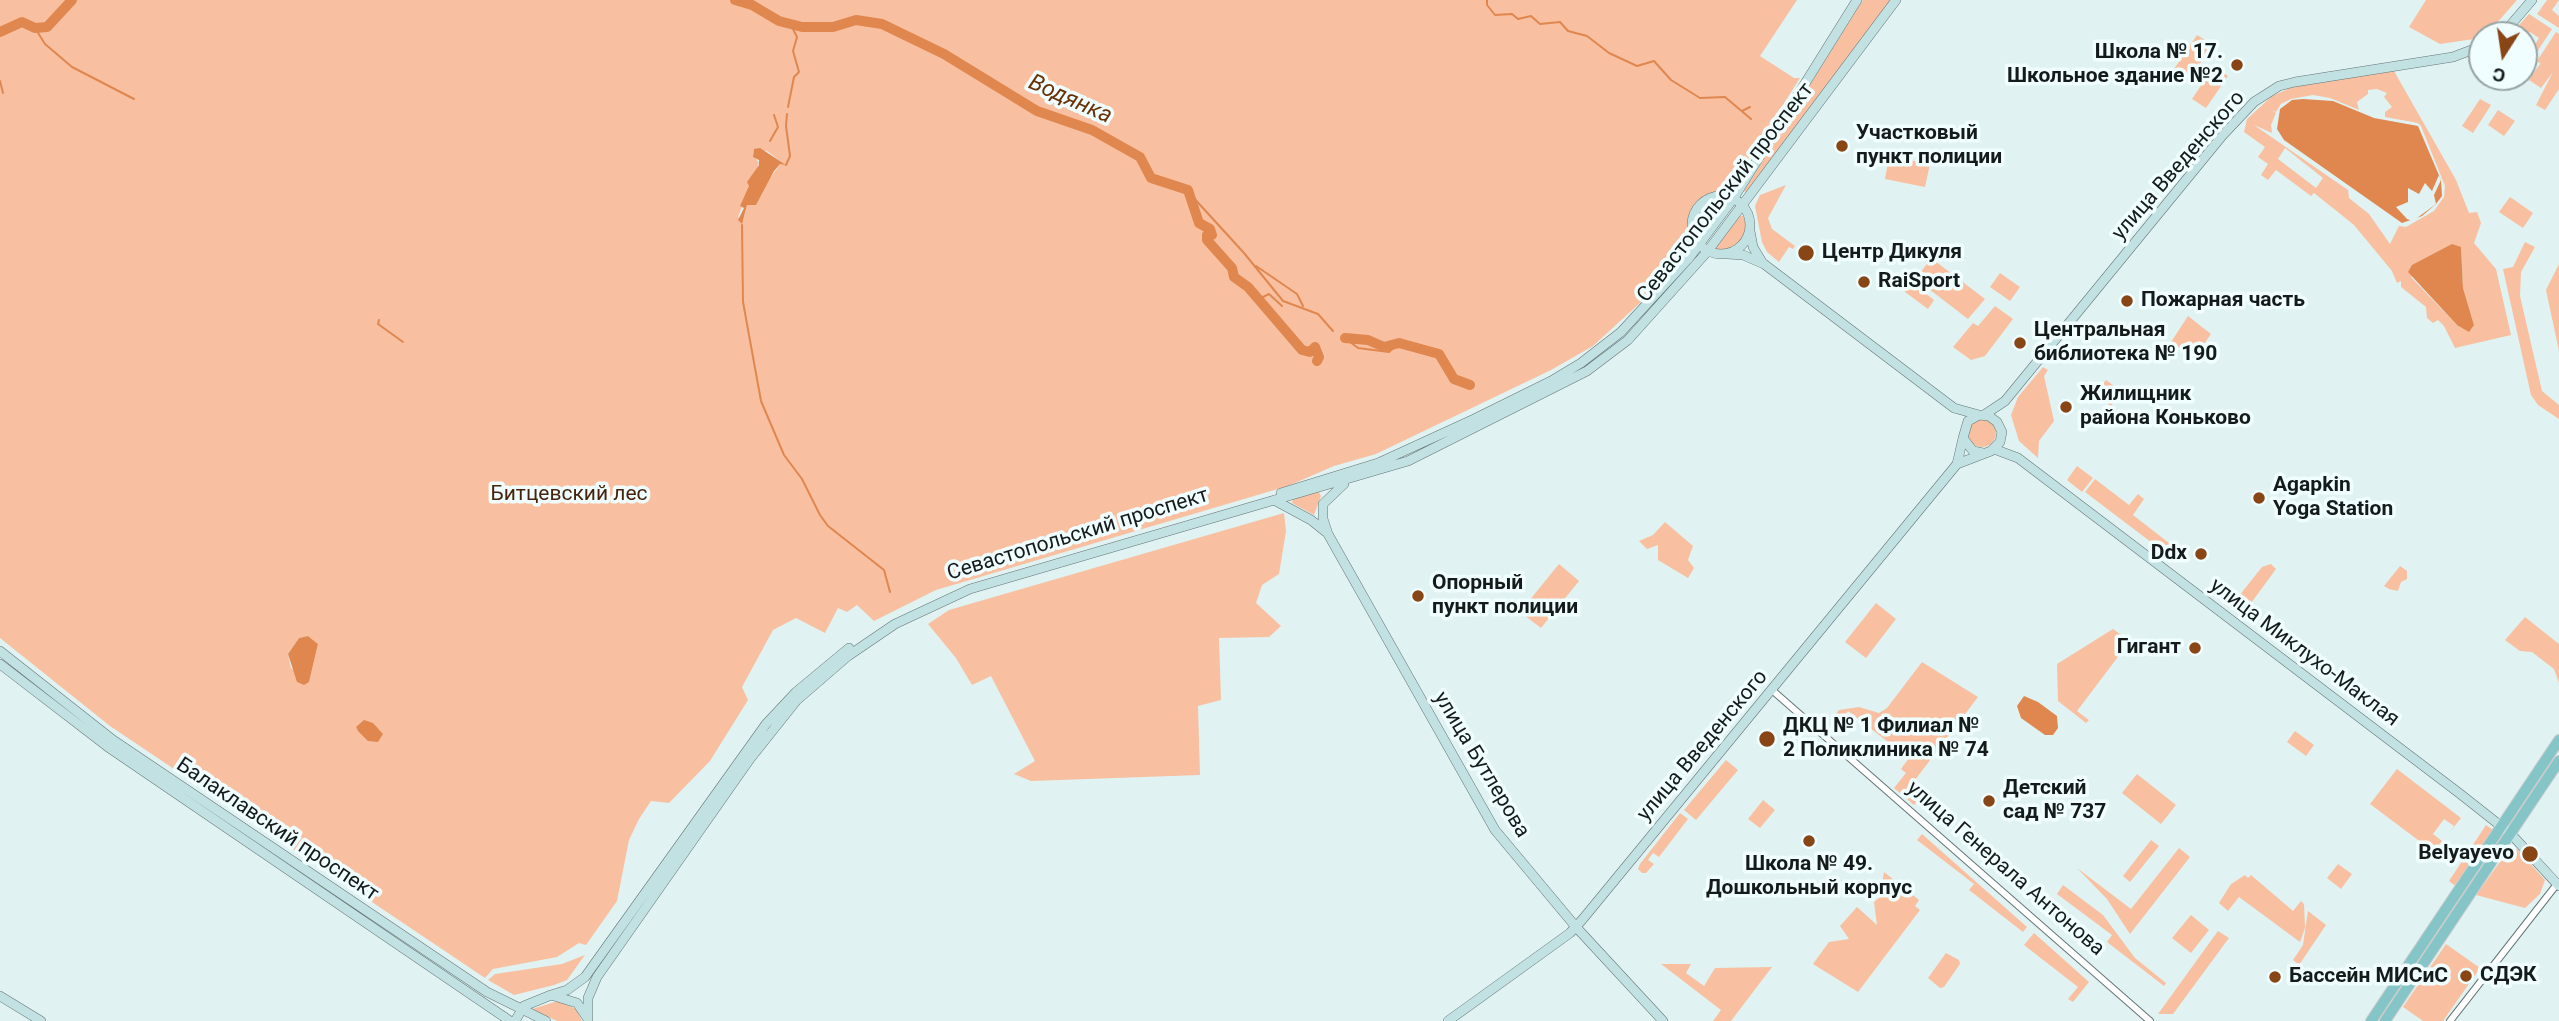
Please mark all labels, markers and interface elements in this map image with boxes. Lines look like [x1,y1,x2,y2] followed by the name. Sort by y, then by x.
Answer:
[2468,21,2538,91] north arrow
[2007,40,2223,90] place label: Школа № 17. Школьное здание №2
[2229,57,2245,73] marker: Школа № 17. Школьное здание №2
[2490,63,2507,88] text: С
[1024,69,1116,131] water label: Водянка
[1632,78,1820,308] street label: Севастопольский проспект
[2107,86,2251,246] street label: улица Введенского
[1856,121,2002,171] place label: Участковый пункт полиции
[1834,138,1850,154] marker: Участковый пункт полиции
[1822,240,1962,266] place label: Центр Дикуля
[1796,243,1816,263] marker: Центр Дикуля
[1878,269,1960,295] place label: RaiSport
[1856,274,1872,290] marker: RaiSport
[2141,288,2305,314] place label: Пожарная часть
[2119,293,2135,309] marker: Пожарная часть
[2034,318,2217,368] place label: Центральная библиотека № 190
[2012,335,2028,351] marker: Центральная библиотека № 190
[2080,382,2251,432] place label: Жилищник района Коньково
[2058,399,2074,415] marker: Жилищник района Коньково
[2273,473,2393,523] place label: Agapkin Yoga Station
[490,482,648,508] park label: Битцевский лес
[944,483,1212,587] street label: Севастопольский проспект
[2251,490,2267,506] marker: Agapkin Yoga Station
[2151,541,2187,567] place label: Ddx
[2193,546,2209,562] marker: Ddx
[1432,571,1578,621] place label: Опорный пункт полиции
[2204,573,2404,733] street label: улица Миклухо-Маклая
[1410,588,1426,604] marker: Опорный пункт полиции
[2117,635,2181,661] place label: Гигант
[2187,640,2203,656] marker: Гигант
[1632,665,1774,827] street label: улица Введенского
[1428,687,1534,843] street label: улица Бутлерова
[1783,714,1989,764] place label: ДКЦ № 1 Филиал № 2 Поликлиника № 74
[1757,729,1777,749] marker: ДКЦ № 1 Филиал № 2 Поликлиника № 74
[171,753,383,907] street label: Балаклавский проспект
[1901,776,2109,962] street label: улица Генерала Антонова
[2003,776,2106,826] place label: Детский сад № 737
[1981,793,1997,809] marker: Детский сад № 737
[1801,833,1817,849] marker: Школа № 49. Дошкольный корпус
[2418,841,2514,867] place label: Belyayevo
[2520,844,2540,864] marker: Belyayevo
[1706,852,1912,902] place label: Школа № 49. Дошкольный корпус
[2480,963,2537,989] place label: СДЭК
[2289,964,2448,990] place label: Бассейн МИСиС
[2458,968,2474,984] marker: СДЭК
[2267,969,2283,985] marker: Бассейн МИСиС

